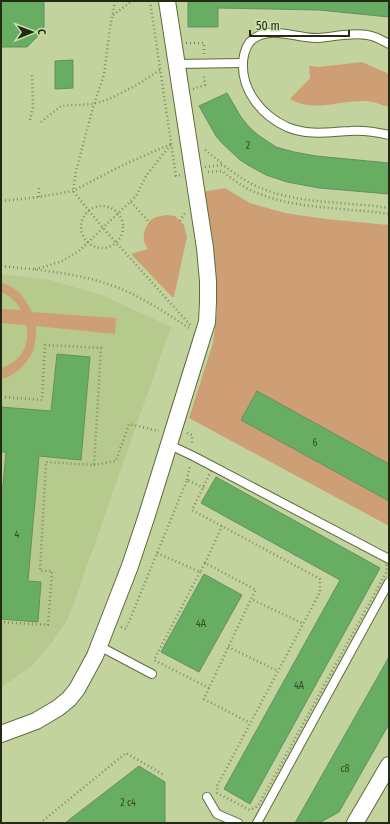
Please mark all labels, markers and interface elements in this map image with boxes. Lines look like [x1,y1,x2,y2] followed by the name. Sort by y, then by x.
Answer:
[12,12,52,52] north arrow
[250,12,349,38] scale bar
[256,19,280,33] text: 50 m
[35,29,48,35] text: С
[246,140,251,152] house number: 2
[313,437,318,449] house number: 6
[15,529,20,541] house number: 4
[196,618,207,630] house number: 4А
[294,680,305,692] house number: 4А
[340,763,350,775] house number: с8
[120,797,136,809] house number: 2 с4

